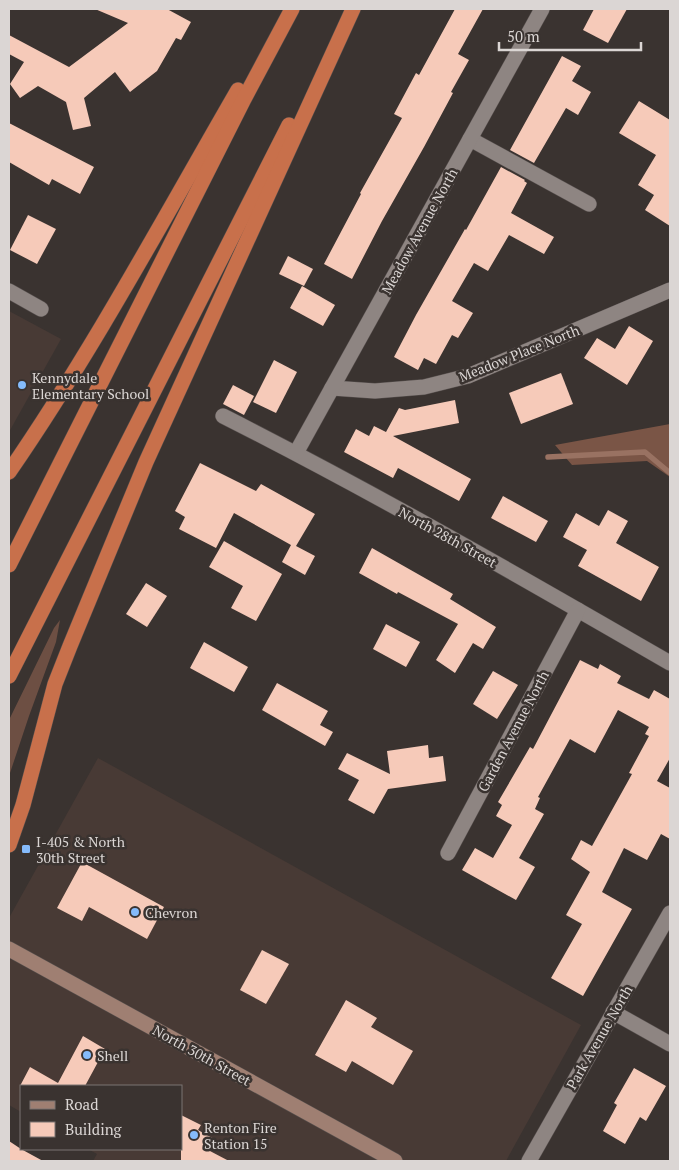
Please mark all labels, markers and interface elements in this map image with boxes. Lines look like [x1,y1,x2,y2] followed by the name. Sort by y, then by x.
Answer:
[499,20,642,52] scale bar
[507,26,540,46] text: 50 m
[377,165,461,297] street label: Meadow Avenue North
[456,320,582,386] street label: Meadow Place North
[32,368,149,403] place label: Kennydale Elementary School
[16,379,28,391] marker: Kennydale Elementary School
[396,502,501,572] street label: North 28th Street
[473,667,553,795] street label: Garden Avenue North
[36,832,125,867] place label: I-405 & North 30th Street
[20,843,32,855] marker: I-405 & North 30th Street
[145,903,198,922] place label: Chevron
[129,906,141,918] marker: Chevron
[561,982,637,1092] street label: Park Avenue North
[150,1020,255,1090] street label: North 30th Street
[97,1046,128,1065] place label: Shell
[81,1049,93,1061] marker: Shell
[20,1085,182,1150] legend
[65,1094,98,1114] text: Road
[204,1118,277,1153] place label: Renton Fire Station 15
[65,1119,123,1139] text: Building
[188,1129,200,1141] marker: Renton Fire Station 15

